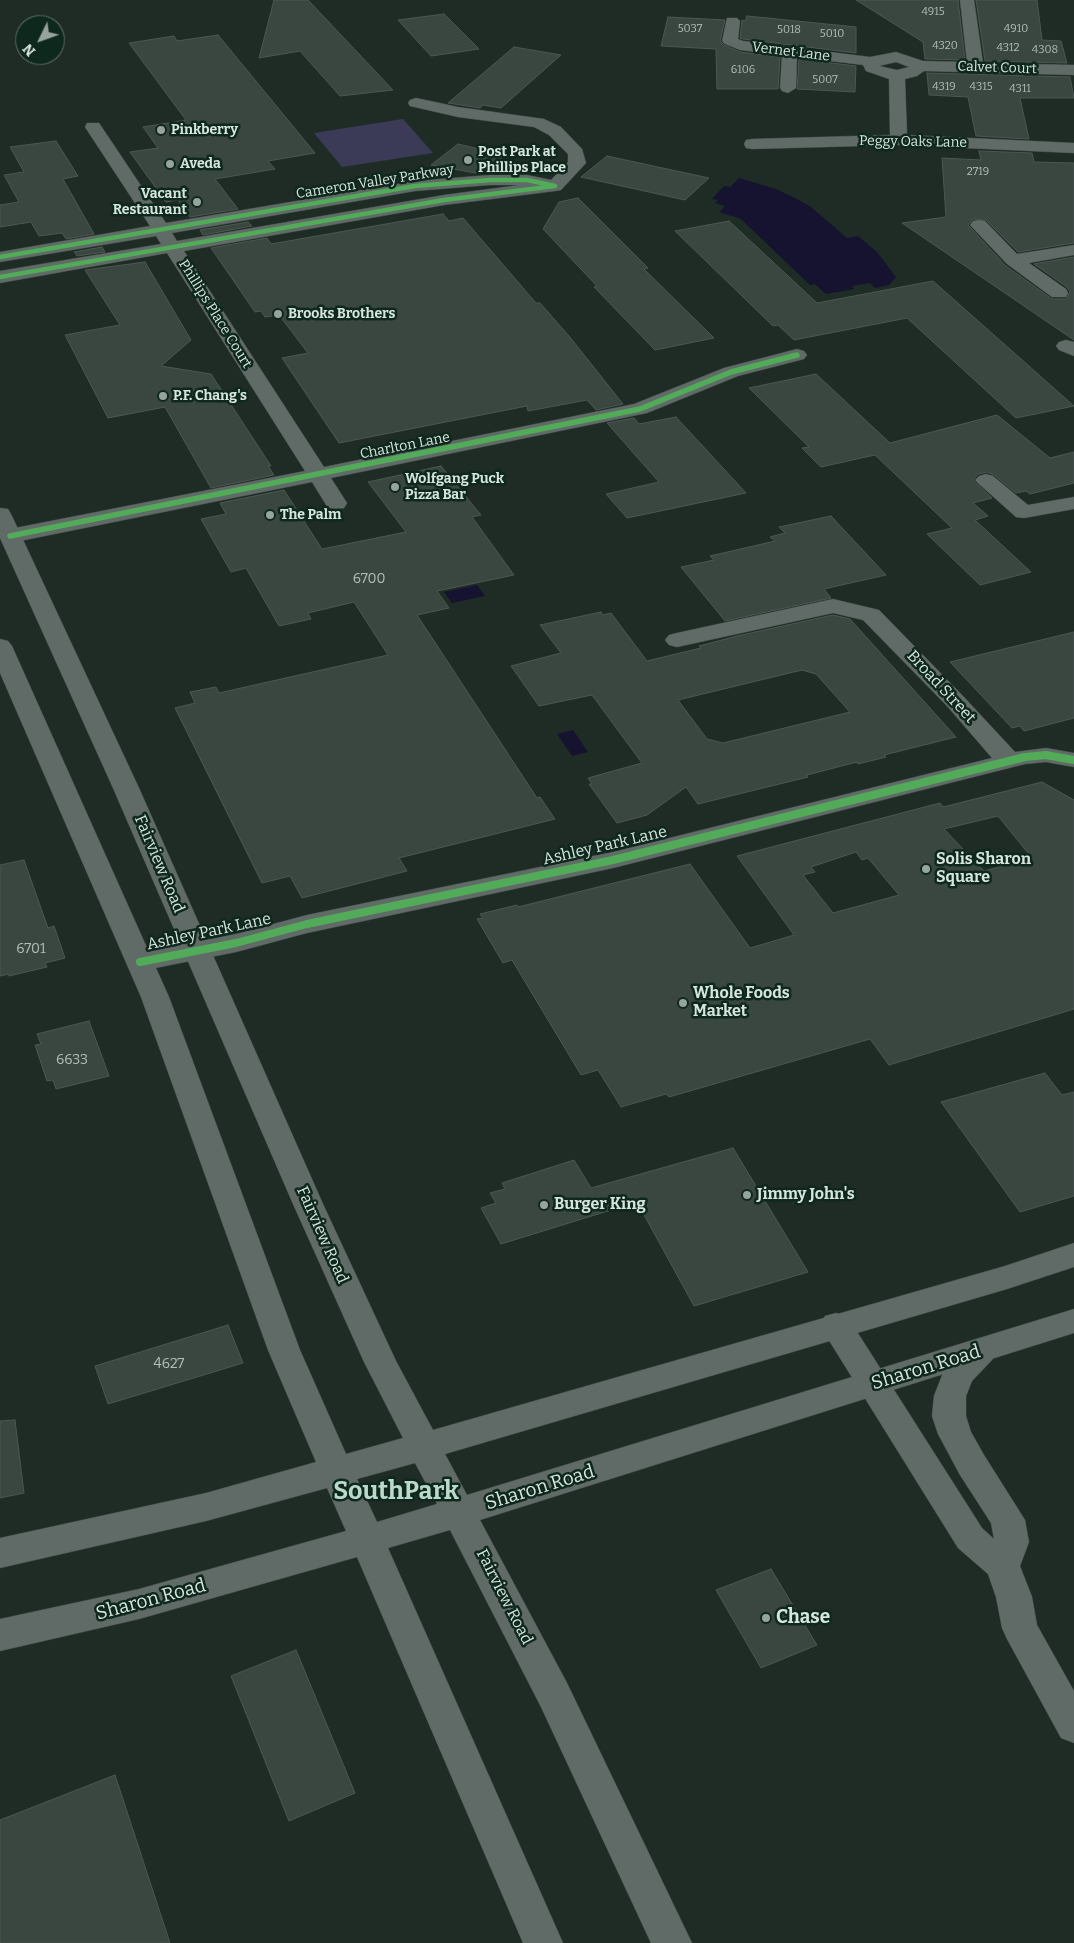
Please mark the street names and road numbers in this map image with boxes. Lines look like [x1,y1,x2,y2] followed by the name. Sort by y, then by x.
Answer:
[751,39,831,65] street label: Vernet Lane
[957,58,1037,78] street label: Calvet Court
[859,133,967,151] street label: Peggy Oaks Lane
[295,161,455,203] street label: Cameron Valley Parkway
[175,257,255,371] street label: Phillips Place Court
[359,429,451,463] street label: Charlton Lane
[902,647,980,727] street label: Broad Street
[130,812,188,916] street label: Fairview Road
[541,822,669,870] street label: Ashley Park Lane
[145,909,273,955] street label: Ashley Park Lane
[292,1183,352,1287] street label: Fairview Road
[869,1341,983,1395] street label: Sharon Road
[483,1461,597,1515] street label: Sharon Road
[472,1546,536,1648] street label: Fairview Road
[93,1574,209,1626] street label: Sharon Road

